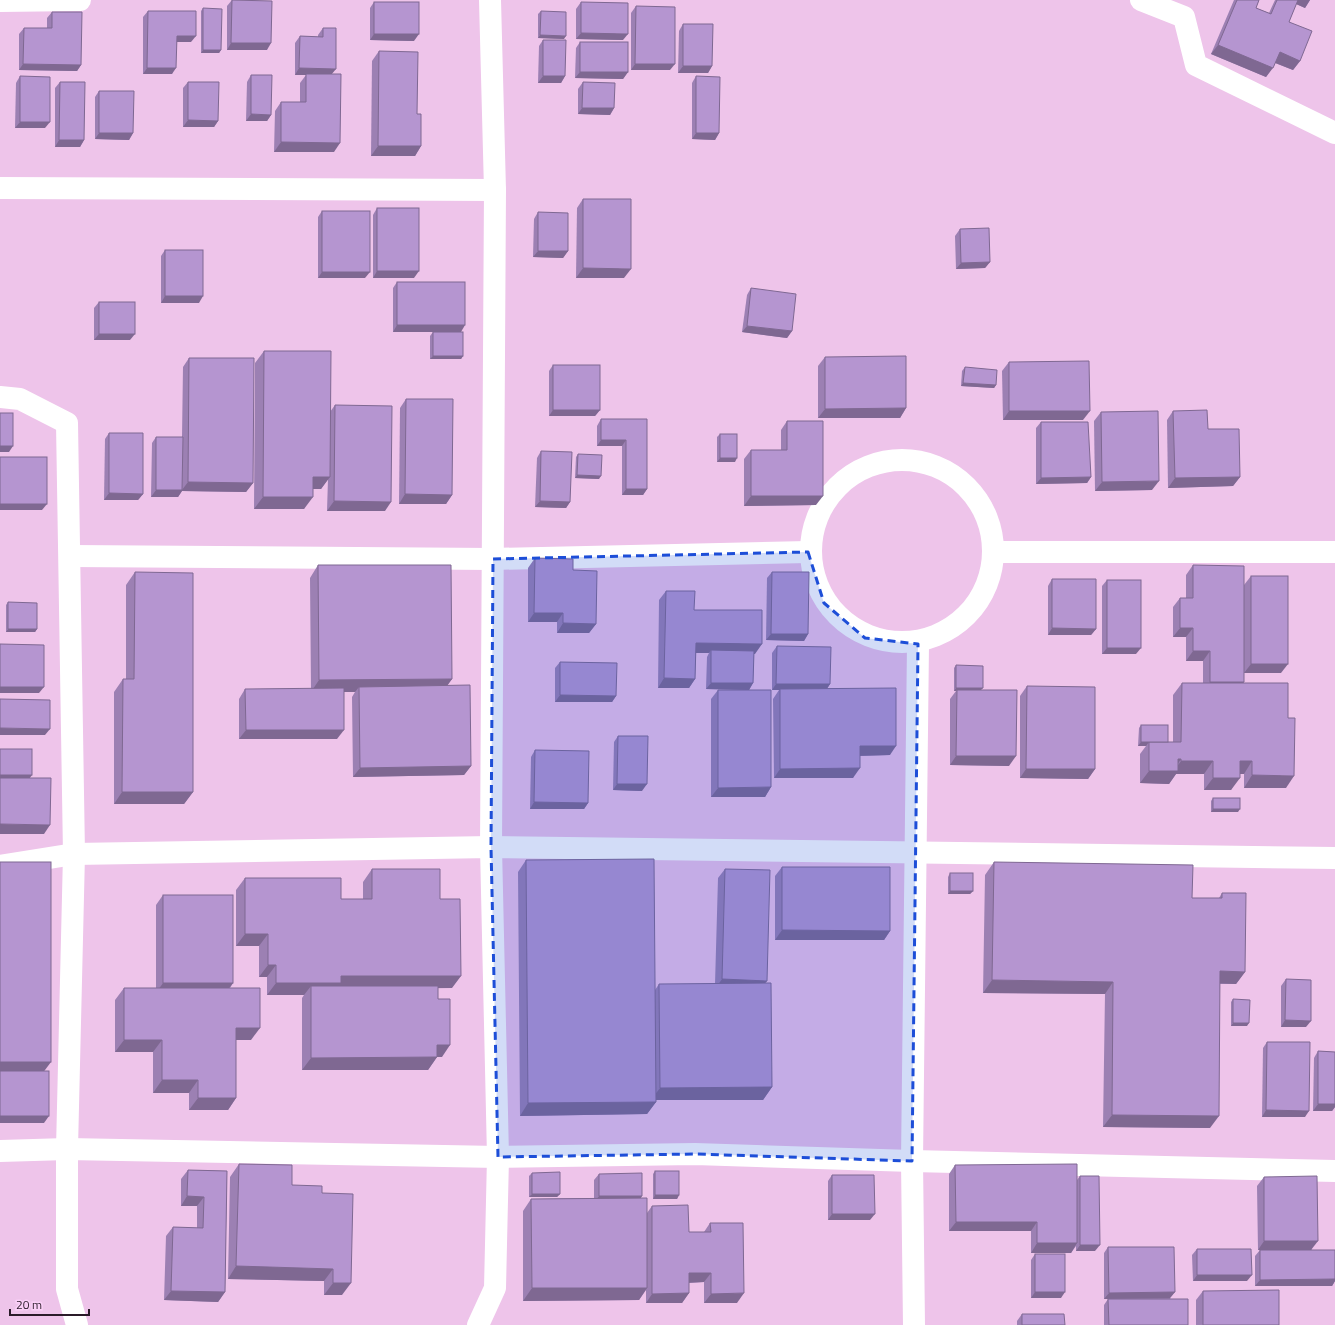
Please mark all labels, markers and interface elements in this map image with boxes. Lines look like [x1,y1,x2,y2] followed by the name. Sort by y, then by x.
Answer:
[10,1291,89,1317] scale bar
[16,1295,42,1314] text: 20 m

